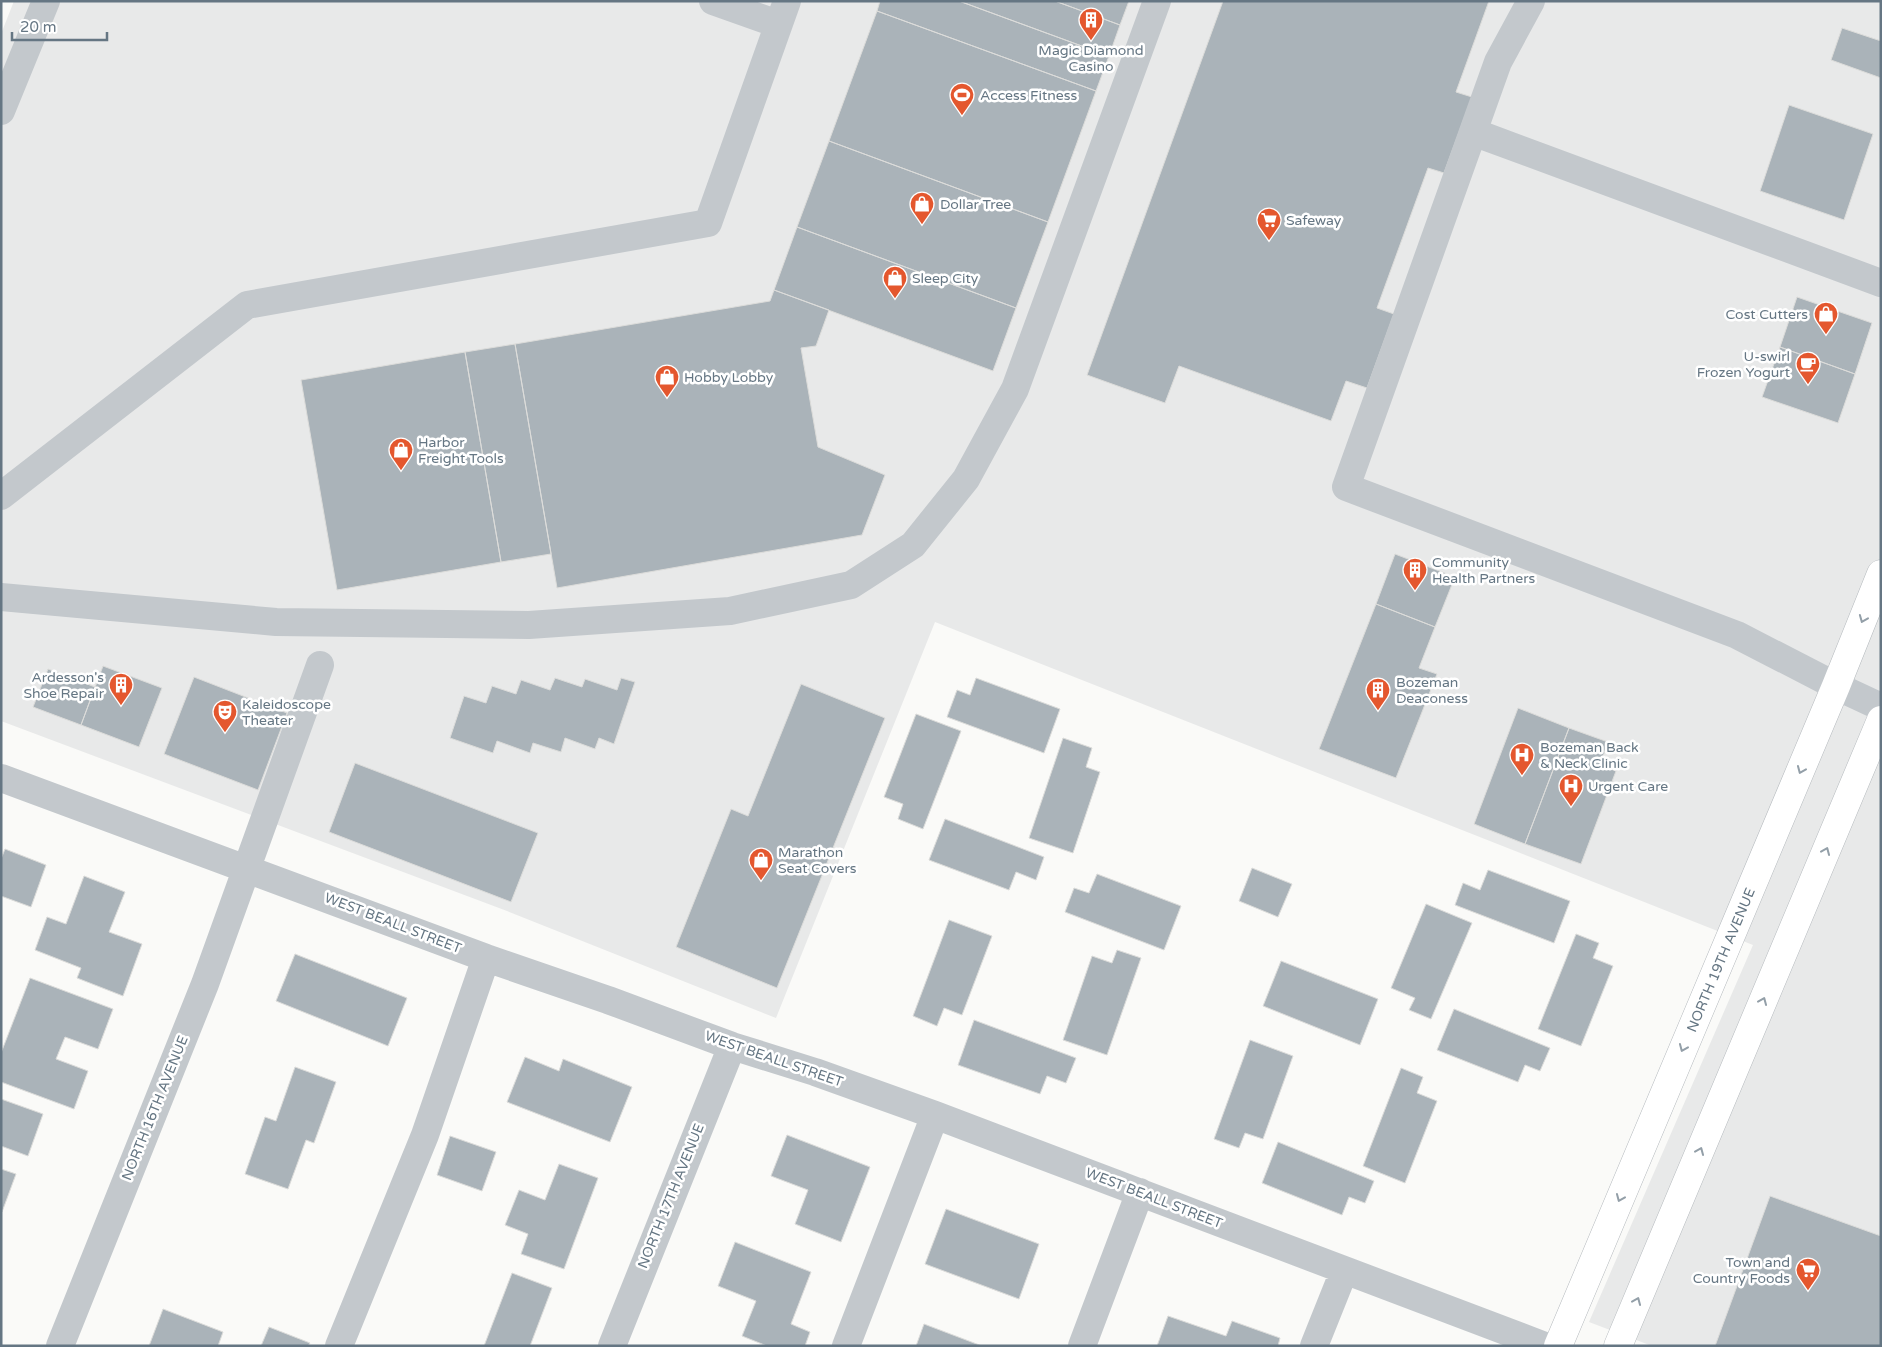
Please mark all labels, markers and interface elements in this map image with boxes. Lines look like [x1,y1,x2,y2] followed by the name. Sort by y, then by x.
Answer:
[1078,7,1104,41] building icon: Magic Diamond Casino
[12,10,108,42] scale bar
[20,18,57,36] text: 20 m
[1038,42,1144,75] place label: Magic Diamond Casino
[949,82,975,116] sports icon: Access Fitness
[980,87,1077,104] place label: Access Fitness
[909,191,935,225] shop icon: Dollar Tree
[940,196,1011,213] place label: Dollar Tree
[1256,207,1282,241] supermarket icon: Safeway
[1286,212,1342,229] place label: Safeway
[882,265,908,299] shop icon: Sleep City
[912,270,979,287] place label: Sleep City
[1813,301,1839,335] shop icon: Cost Cutters
[1726,306,1808,323] place label: Cost Cutters
[1697,348,1791,381] place label: U-swirl Frozen Yogurt
[1795,351,1821,385] cafe icon: U-swirl Frozen Yogurt
[654,364,680,398] shop icon: Hobby Lobby
[684,369,774,386] place label: Hobby Lobby
[418,434,504,467] place label: Harbor Freight Tools
[388,437,414,471] shop icon: Harbor Freight Tools
[1432,554,1536,587] place label: Community Health Partners
[1402,557,1428,591] building icon: Community Health Partners
[1858,615,1868,623] one-way arrow
[23,669,105,702] place label: Ardesson's Shoe Repair
[108,672,134,706] building icon: Ardesson's Shoe Repair
[1396,674,1468,707] place label: Bozeman Deaconess
[1365,677,1391,711] building icon: Bozeman Deaconess
[242,696,331,729] place label: Kaleidoscope Theater
[212,699,238,733] theatre icon: Kaleidoscope Theater
[1540,739,1639,772] place label: Bozeman Back & Neck Clinic
[1509,742,1535,776] hospital icon: Bozeman Back & Neck Clinic
[1796,765,1807,774] one-way arrow
[1558,773,1584,807] hospital icon: Urgent Care
[1588,778,1668,795] place label: Urgent Care
[778,844,857,877] place label: Marathon Seat Covers
[748,847,774,881] shop icon: Marathon Seat Covers
[1819,847,1830,856] one-way arrow
[1683,885,1759,1035] street label: NORTH 19TH AVENUE
[322,889,464,957] street label: WEST BEALL STREET
[1756,997,1767,1006] one-way arrow
[703,1027,846,1091] street label: WEST BEALL STREET
[118,1033,192,1183] street label: NORTH 16TH AVENUE
[1679,1043,1689,1052] one-way arrow
[634,1121,708,1271] street label: NORTH 17TH AVENUE
[1693,1147,1704,1156] one-way arrow
[1083,1164,1225,1232] street label: WEST BEALL STREET
[1616,1193,1626,1202] one-way arrow
[1693,1254,1790,1287] place label: Town and Country Foods
[1795,1257,1821,1291] supermarket icon: Town and Country Foods
[1631,1297,1641,1306] one-way arrow

